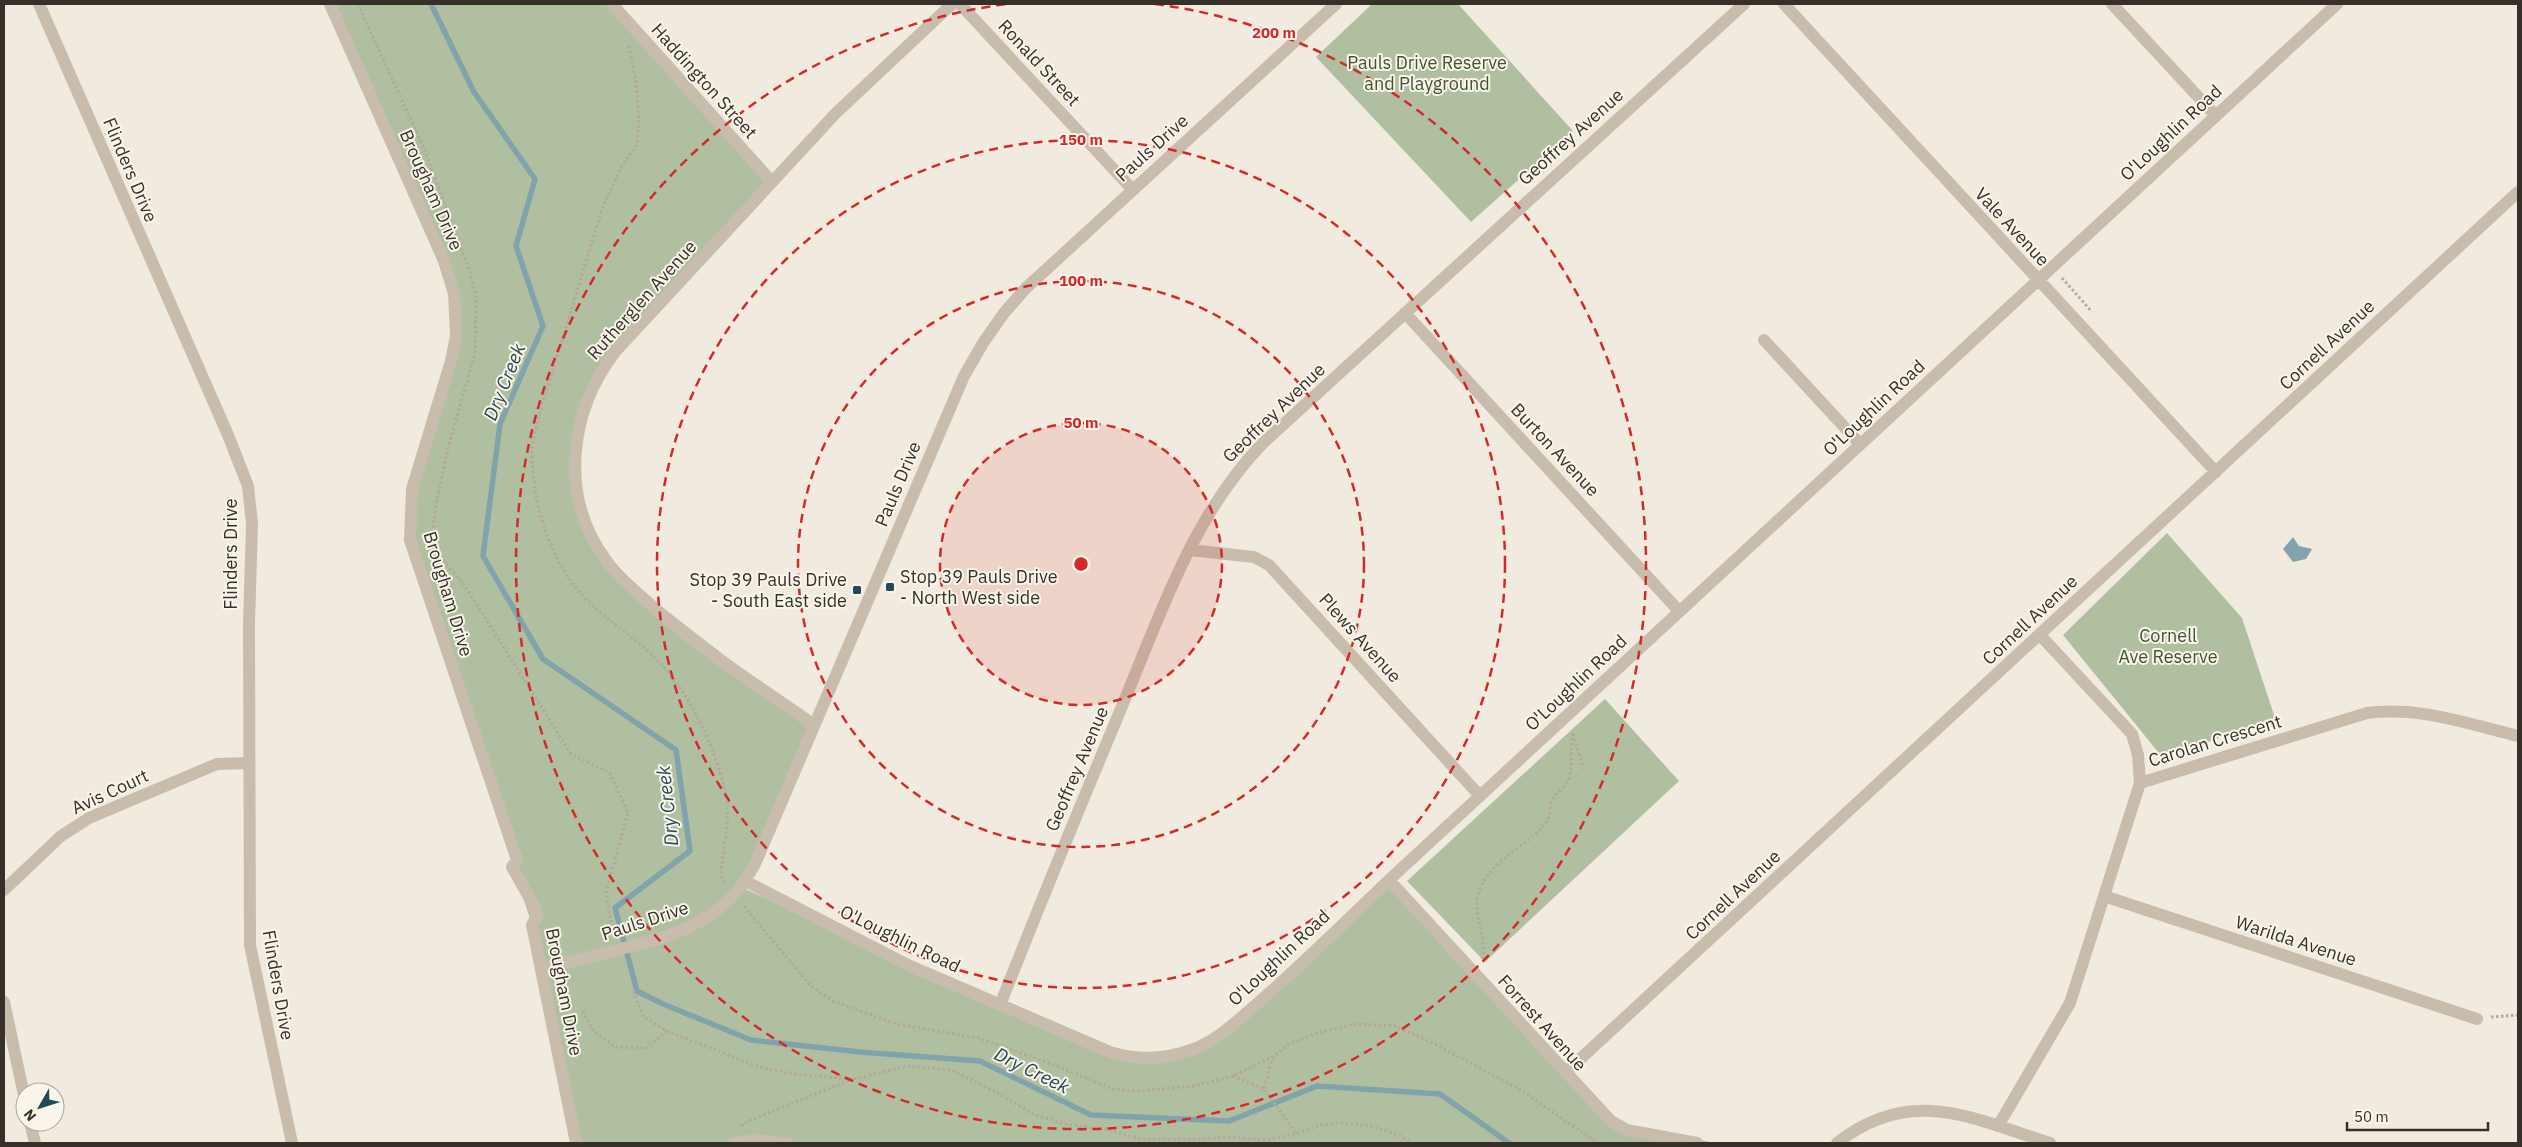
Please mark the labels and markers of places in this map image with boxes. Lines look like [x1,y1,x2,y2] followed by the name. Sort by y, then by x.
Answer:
[1072,555,1090,573] centre of rings
[900,565,1058,609] place label: Stop 39 Pauls Drive - North West side
[689,568,847,612] place label: Stop 39 Pauls Drive - South East side
[884,581,896,593] marker: Stop 39 Pauls Drive - North West side
[851,584,863,596] marker: Stop 39 Pauls Drive - South East side

